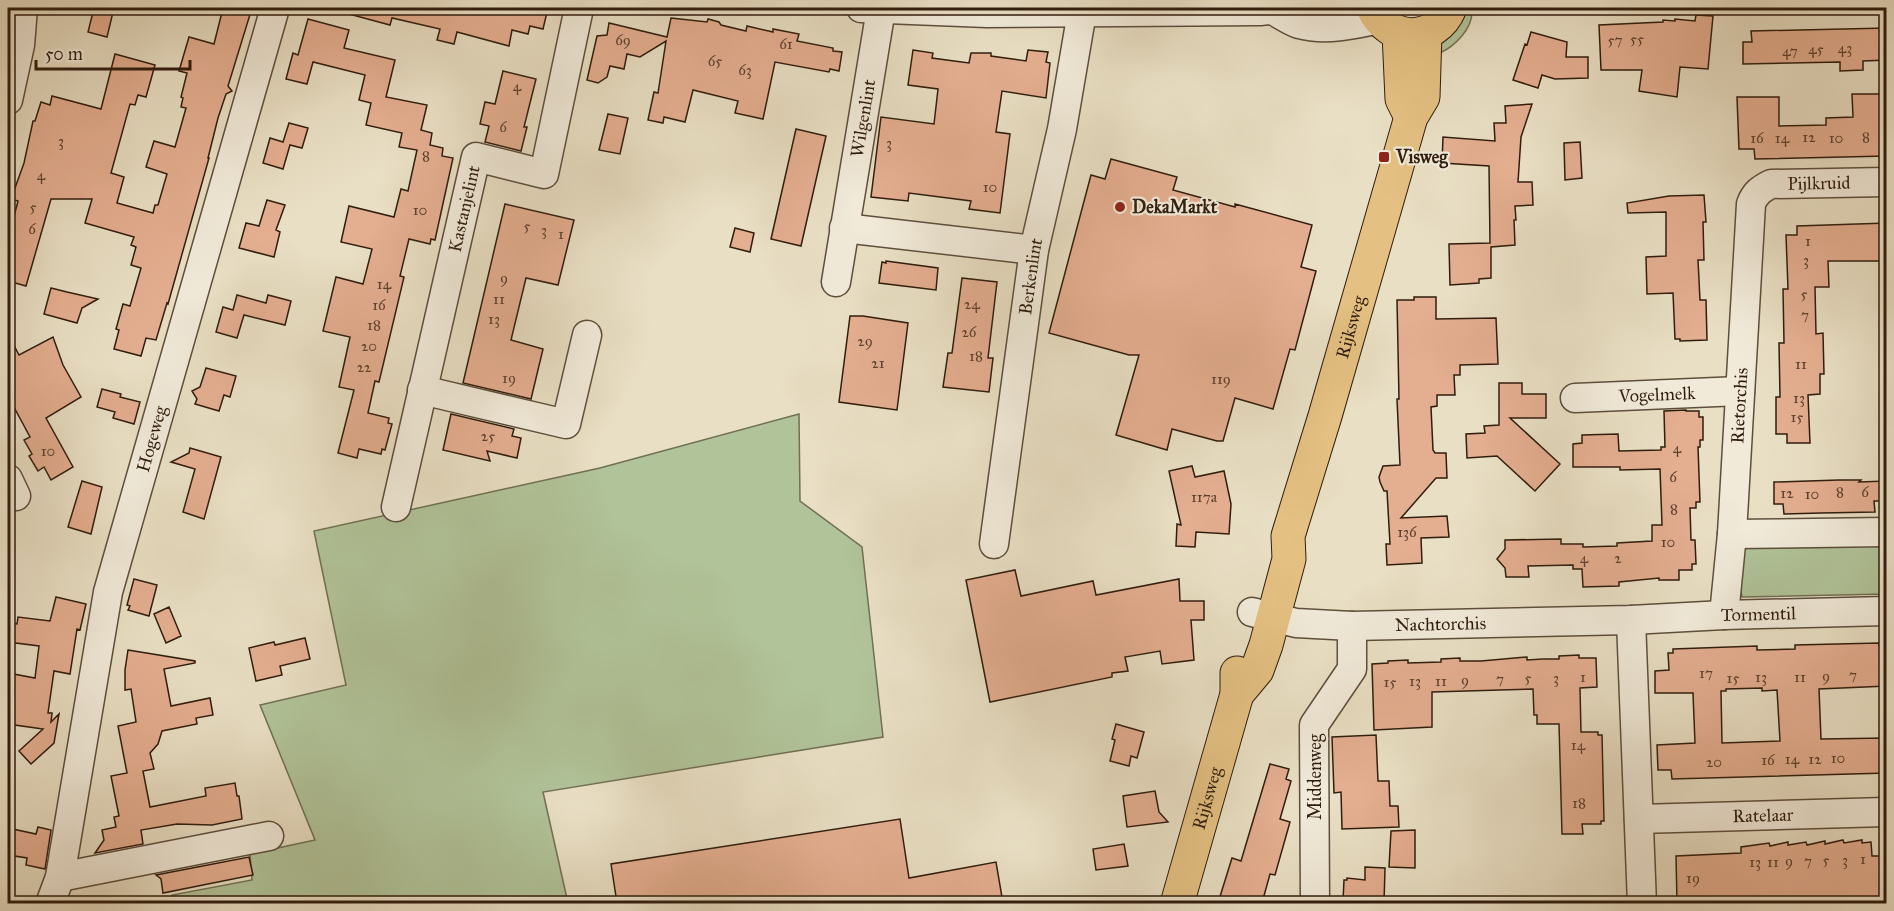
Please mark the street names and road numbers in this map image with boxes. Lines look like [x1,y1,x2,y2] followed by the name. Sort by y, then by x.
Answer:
[846,77,880,159] street label: Wilgenlint
[444,163,485,254] street label: Kastanjelint
[1787,172,1851,195] street label: Pijlkruid
[1014,235,1048,316] street label: Berkenlint
[1331,292,1371,361] street label: Rijksweg
[1726,367,1753,444] street label: Rietorchis
[1617,382,1697,407] street label: Vogelmelk
[132,403,173,475] street label: Hogeweg
[1720,602,1796,626] street label: Tormentil
[1395,612,1486,636] street label: Nachtorchis
[1304,733,1327,820] street label: Middenweg
[1188,764,1228,832] street label: Rijksweg
[1732,804,1794,827] street label: Ratelaar

